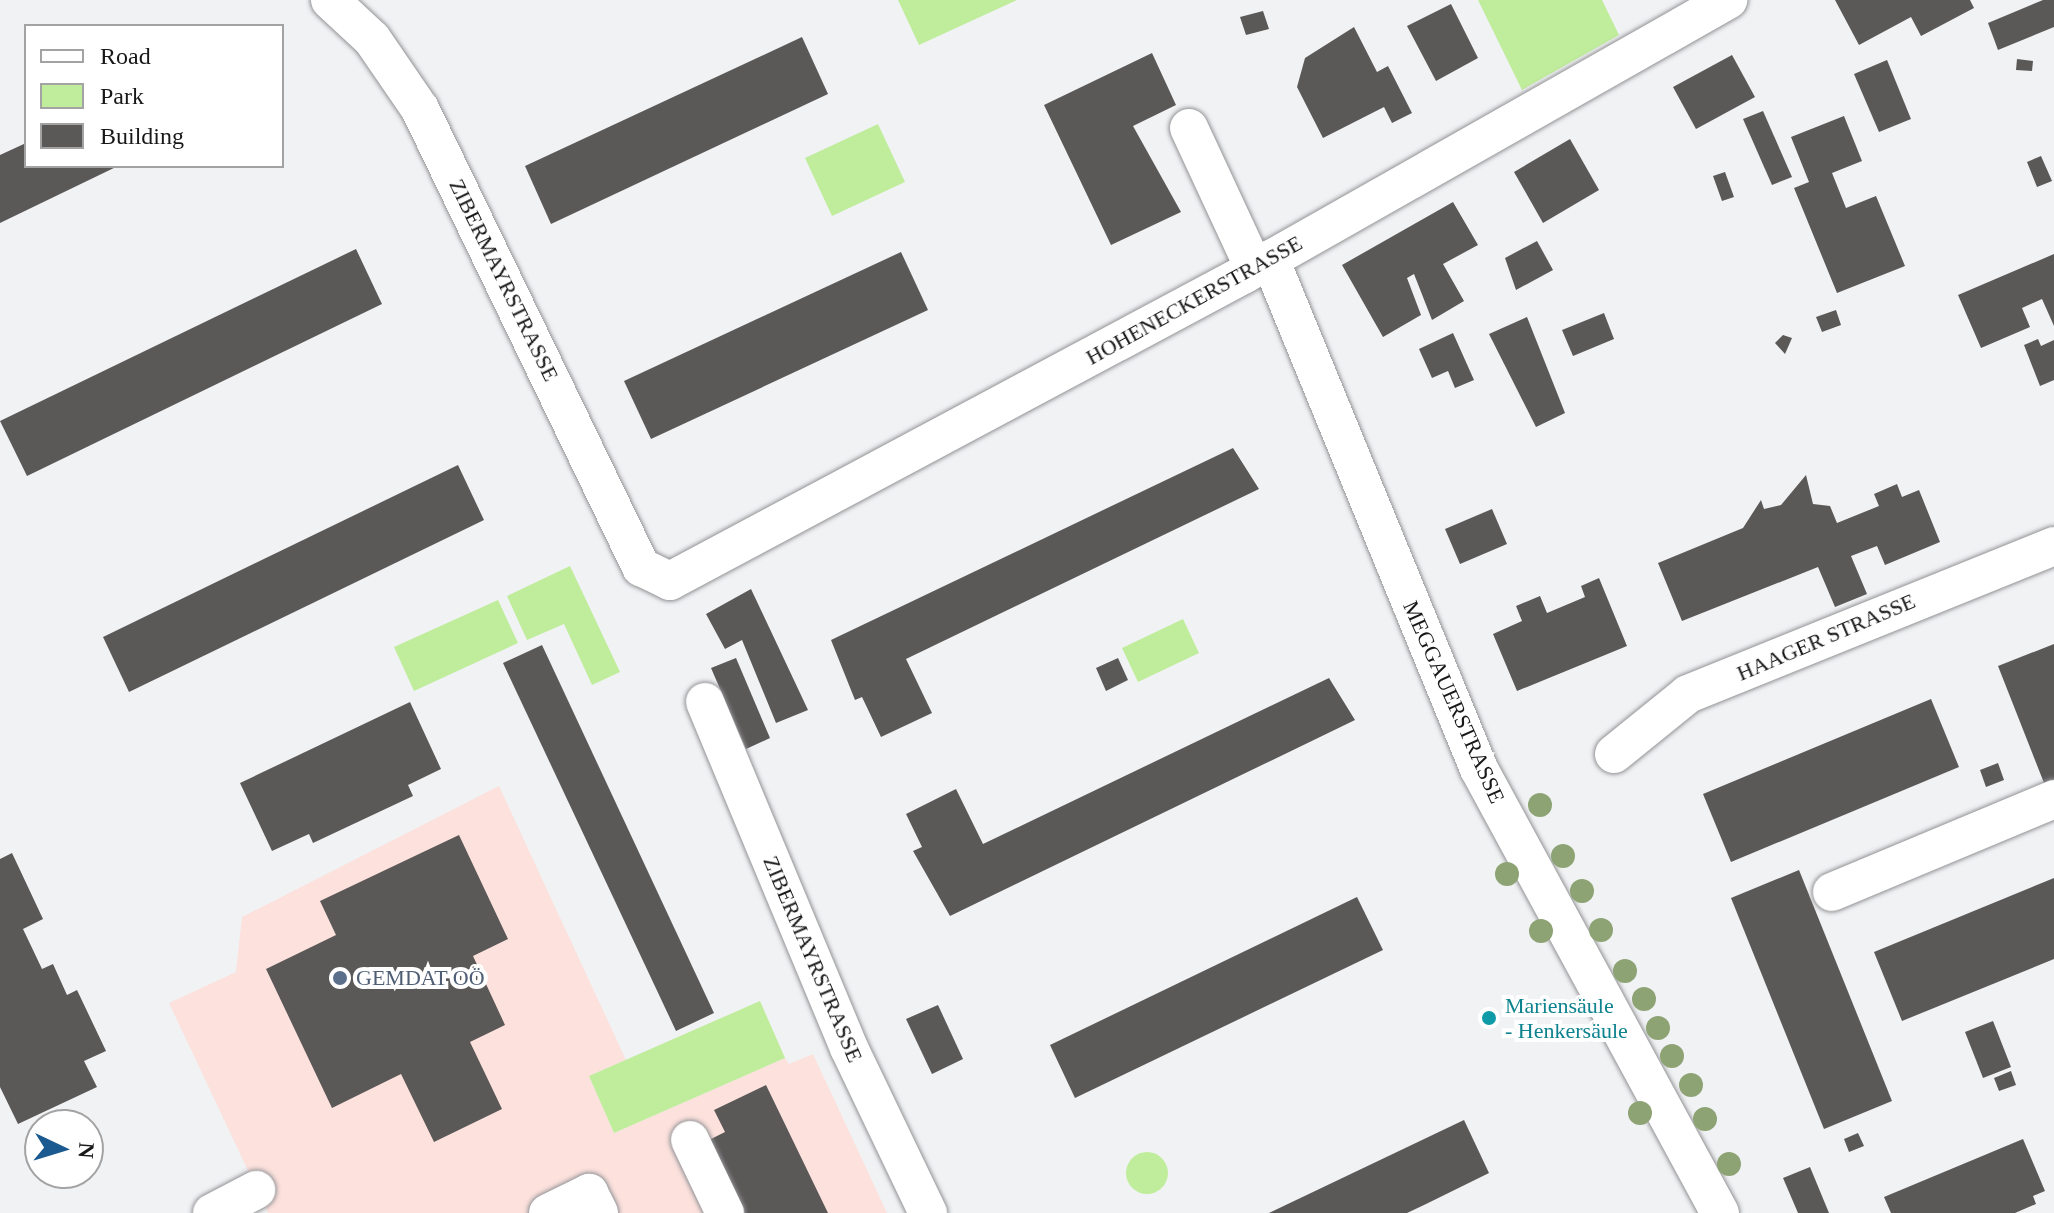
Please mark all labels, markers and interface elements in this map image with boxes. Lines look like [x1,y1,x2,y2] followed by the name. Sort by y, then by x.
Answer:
[24,24,284,168] legend
[100,43,151,69] text: Road
[100,83,144,109] text: Park
[100,123,184,149] text: Building
[444,175,564,385] street label: ZIBERMAYRSTRASSE
[1081,229,1307,371] street label: HOHENECKERSTRASSE
[1733,587,1919,687] street label: HAAGER STRASSE
[1397,597,1511,807] street label: MEGGAUERSTRASSE
[758,852,868,1066] street label: ZIBERMAYRSTRASSE
[356,965,485,991] place label: GEMDAT OÖ
[331,969,349,987] marker: GEMDAT OÖ
[1505,992,1628,1044] place label: Mariensäule - Henkersäule
[1480,1009,1498,1027] marker: Mariensäule - Henkersäule
[24,1109,104,1189] north arrow
[73,1142,99,1159] text: N

